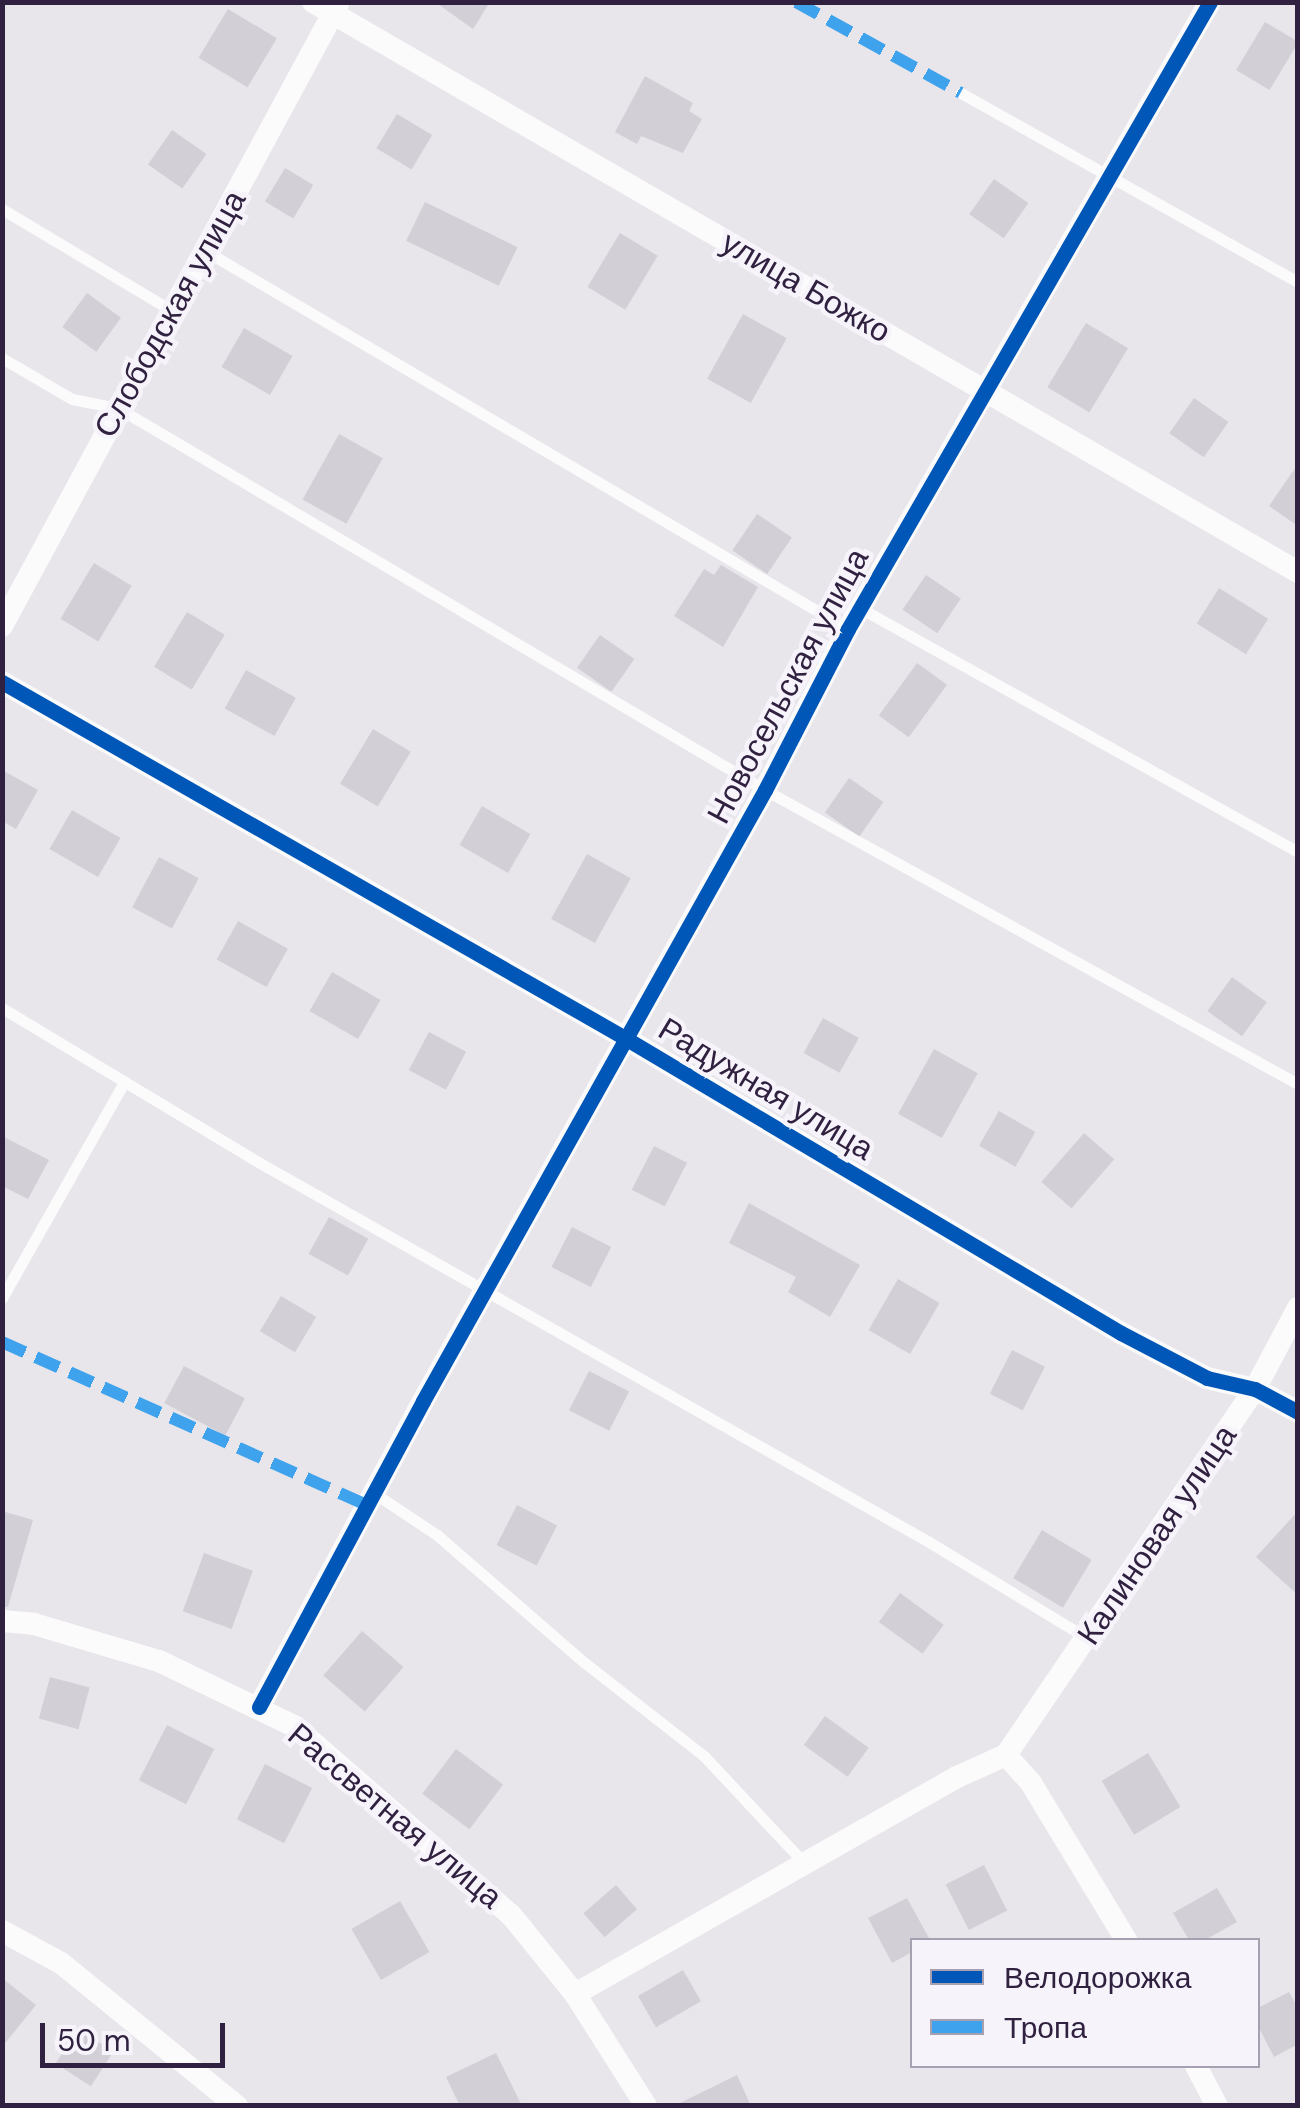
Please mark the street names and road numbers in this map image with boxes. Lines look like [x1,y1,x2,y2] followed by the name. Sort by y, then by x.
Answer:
[86,184,254,444] street label: Слободская улица
[715,223,897,351] street label: улица Божко
[699,542,877,830] street label: Новосельская улица
[652,1010,880,1168] street label: Радужная улица
[1069,1418,1245,1652] street label: Калиновая улица
[280,1715,510,1917] street label: Рассветная улица

